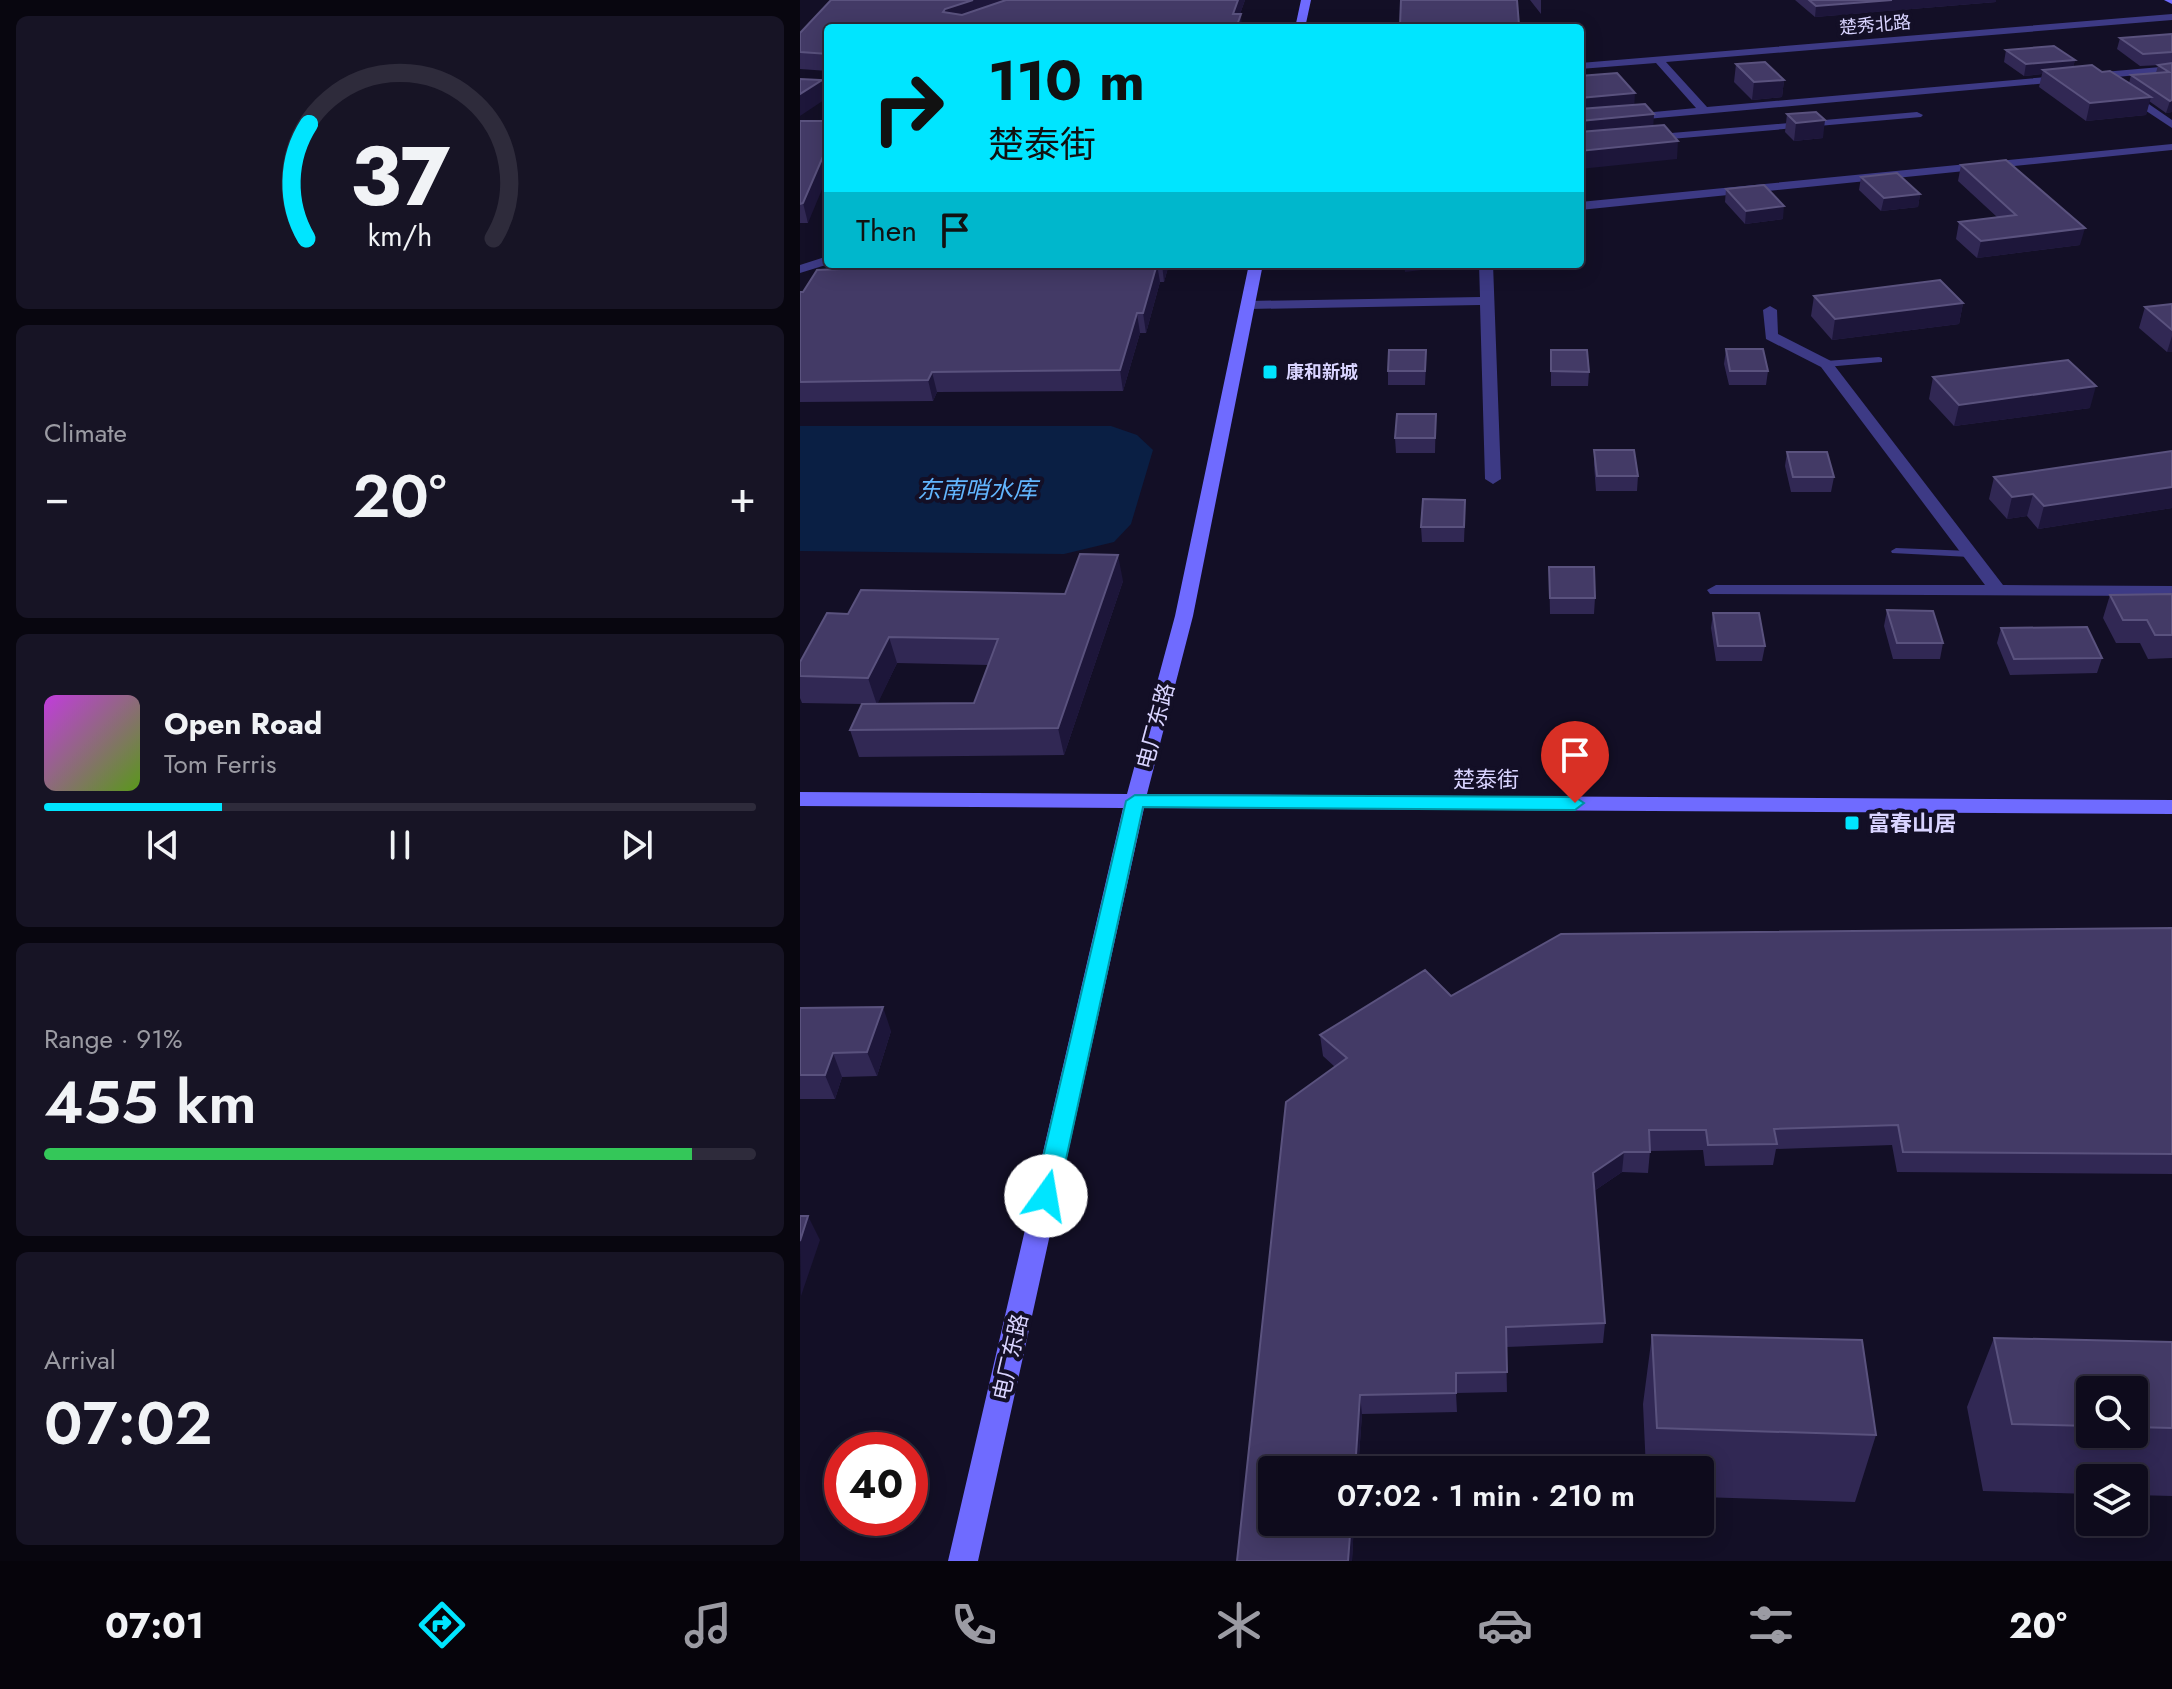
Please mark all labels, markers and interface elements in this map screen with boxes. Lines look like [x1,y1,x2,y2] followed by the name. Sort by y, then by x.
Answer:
[1838,9,1912,41] street label: 楚秀北路
[988,40,1145,121] text: 110 m
[856,56,960,160] icon: right
[350,115,450,235] text: 37
[988,118,1096,170] text: 楚泰街
[933,208,977,252] icon: arrive
[856,209,917,252] text: Then
[368,215,432,257] text: km/h
[1286,359,1358,385] place label: 康和新城
[1261,363,1279,381] marker: 康和新城
[44,414,127,452] text: Climate
[353,453,446,540] text: 20°
[44,465,70,529] text: −
[729,465,756,529] text: +
[917,472,1041,507] water label: 东南哨水库
[1128,679,1182,773] street label: 电厂东路
[164,702,322,745] text: Open Road
[1541,721,1609,803] pin
[1553,733,1597,777] icon: arrive
[164,745,276,783] text: Tom Ferris
[1453,763,1519,795] street label: 楚泰街
[1868,807,1956,839] place label: 富春山居
[1843,814,1861,832] marker: 富春山居
[141,823,185,867] icon: previous
[378,823,422,867] icon: pause
[615,823,659,867] icon: next
[44,1020,183,1058] text: Range · 91%
[44,1059,257,1146] text: 455 km
[1004,1154,1088,1238] position arrow
[985,1311,1035,1403] street label: 电厂东路
[44,1341,116,1379] text: Arrival
[2076,1376,2148,1536] map controls
[2076,1376,2148,1448] button: search
[44,1380,213,1467] text: 07:02
[824,1432,928,1536] speed limit sign: 40
[2076,1464,2148,1536] button: layers
[1337,1474,1635,1517] text: 07:02 · 1 min · 210 m
[414,1597,470,1653] icon: directions
[680,1597,736,1653] icon: music
[946,1597,1002,1653] icon: phone
[1211,1597,1267,1653] icon: climate
[1477,1597,1533,1653] icon: car
[1743,1597,1799,1653] icon: filters
[105,1599,204,1651] text: 07:01
[2009,1599,2067,1651] text: 20°

